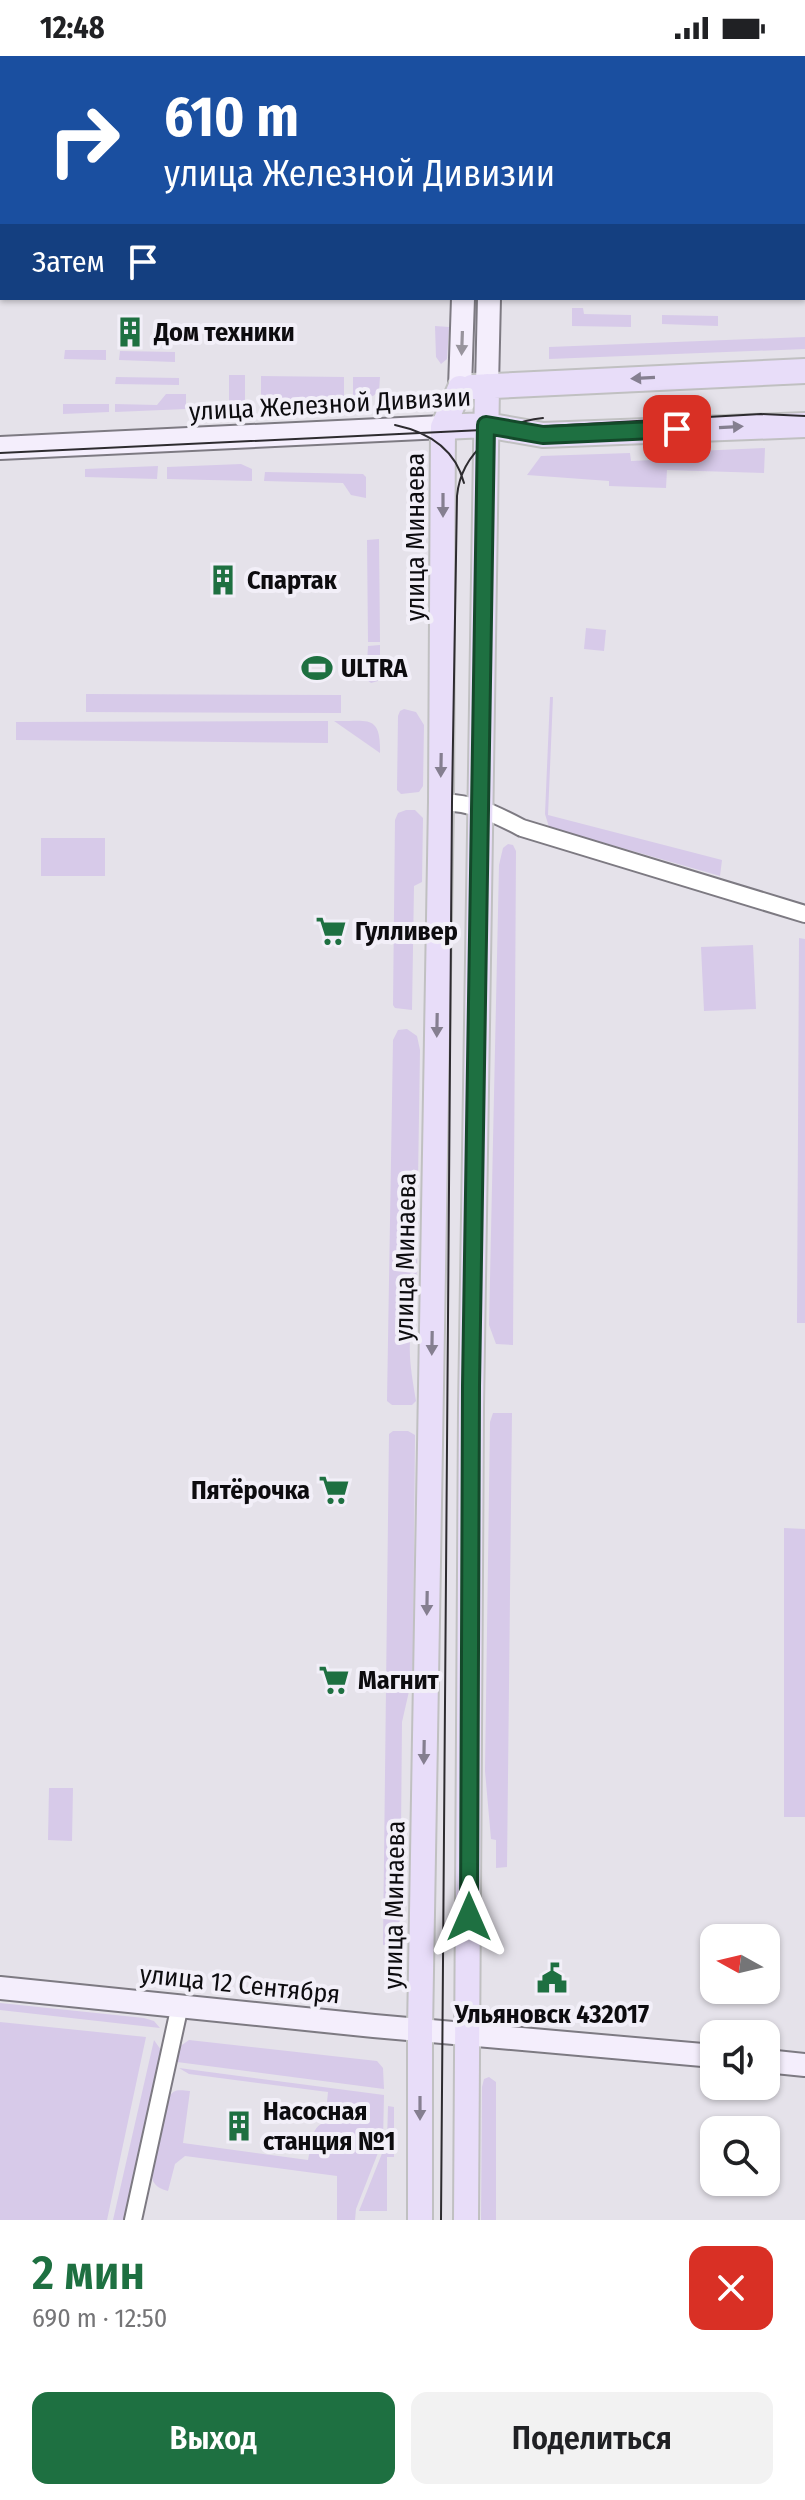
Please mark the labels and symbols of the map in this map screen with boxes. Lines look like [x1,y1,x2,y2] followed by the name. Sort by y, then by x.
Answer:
[113,315,147,349] building icon: Дом техники
[153,317,295,348] place label: Дом техники
[455,331,468,356] one-way arrow
[630,372,655,385] one-way arrow
[188,382,472,427] street label: улица Железной Дивизии
[643,395,711,463] pin
[719,420,744,433] one-way arrow
[400,453,431,621] street label: улица Минаева
[437,493,449,518] one-way arrow
[206,563,240,597] building icon: Спартак
[247,565,338,596] place label: Спартак
[300,651,334,685] sports icon: ULTRA
[341,653,408,684] place label: ULTRA
[435,753,448,778] one-way arrow
[314,914,348,948] supermarket icon: Гулливер
[355,916,458,947] place label: Гулливер
[431,1013,443,1038] one-way arrow
[389,1172,422,1342] street label: улица Минаева
[425,1331,438,1356] one-way arrow
[317,1473,351,1507] supermarket icon: Пятёрочка
[191,1475,310,1506] place label: Пятёрочка
[421,1591,433,1616] one-way arrow
[317,1663,351,1697] supermarket icon: Магнит
[358,1665,440,1696] place label: Магнит
[418,1740,431,1765] one-way arrow
[378,1820,411,1990] street label: улица Минаева
[427,1875,511,1959] position arrow
[700,1924,780,2004] north arrow
[138,1959,342,2010] street label: улица 12 Сентября
[535,1961,569,1995] public building icon: Ульяновск 432017
[454,1999,649,2030] place label: Ульяновск 432017
[263,2096,396,2157] place label: Насосная станция №1
[414,2096,426,2121] one-way arrow
[222,2109,256,2143] building icon: Насосная станция №1

